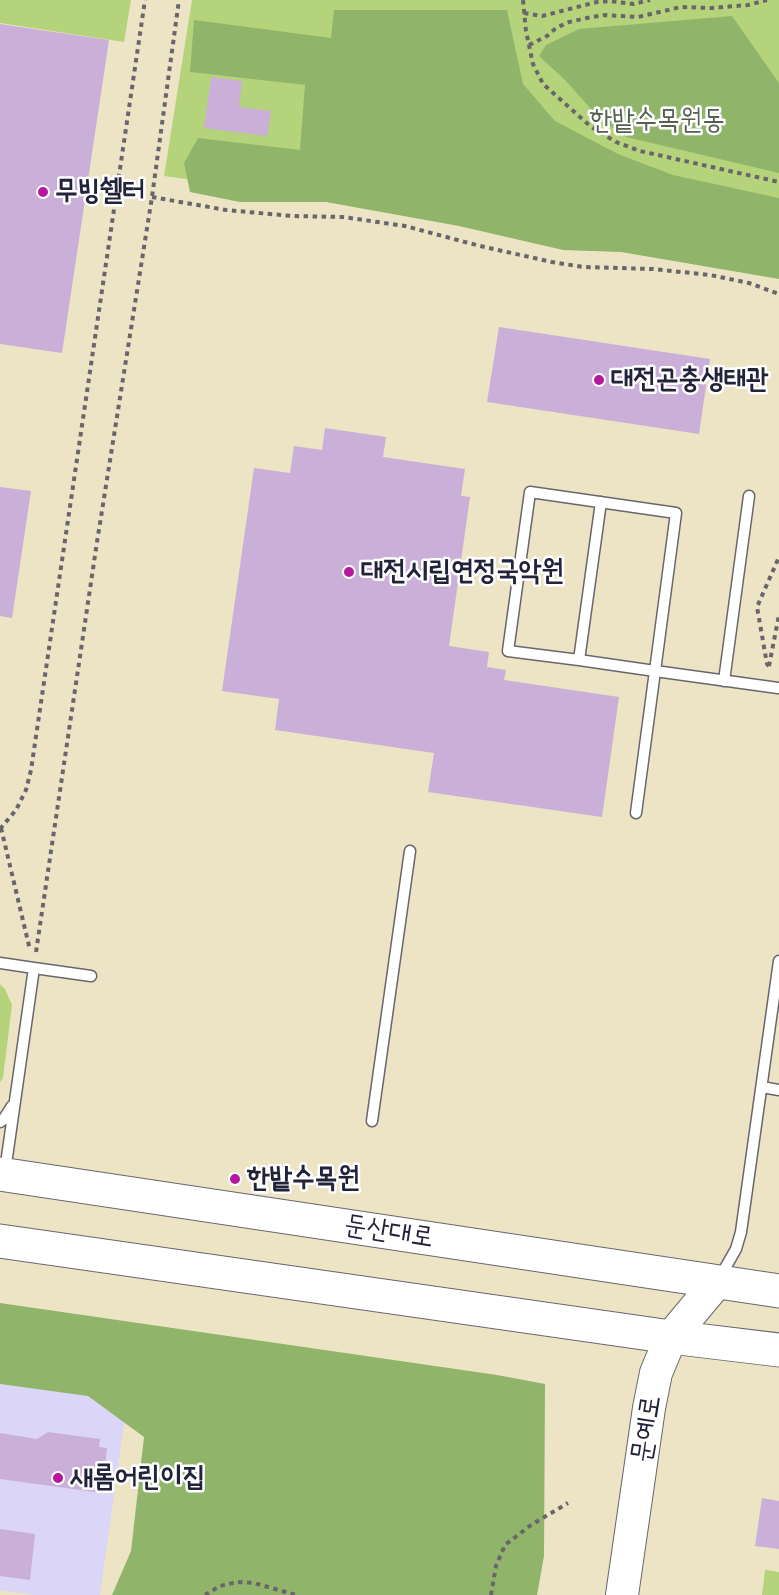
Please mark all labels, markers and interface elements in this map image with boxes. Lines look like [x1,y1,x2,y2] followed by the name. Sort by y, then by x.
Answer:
[589,104,725,138] park label: 한밭수목원동
[55,175,145,209] place label: 무빙쉘터
[36,185,50,199] marker: 무빙쉘터
[611,363,769,397] place label: 대전곤충생태관
[592,373,606,387] marker: 대전곤충생태관
[361,555,564,589] place label: 대전시립연정국악원
[342,565,356,579] marker: 대전시립연정국악원
[247,1162,360,1196] place label: 한밭수목원
[228,1172,242,1186] marker: 한밭수목원
[342,1208,436,1256] street label: 둔산대로
[625,1393,669,1465] street label: 문예로
[70,1461,205,1495] place label: 새롬어린이집
[51,1471,65,1485] marker: 새롬어린이집

